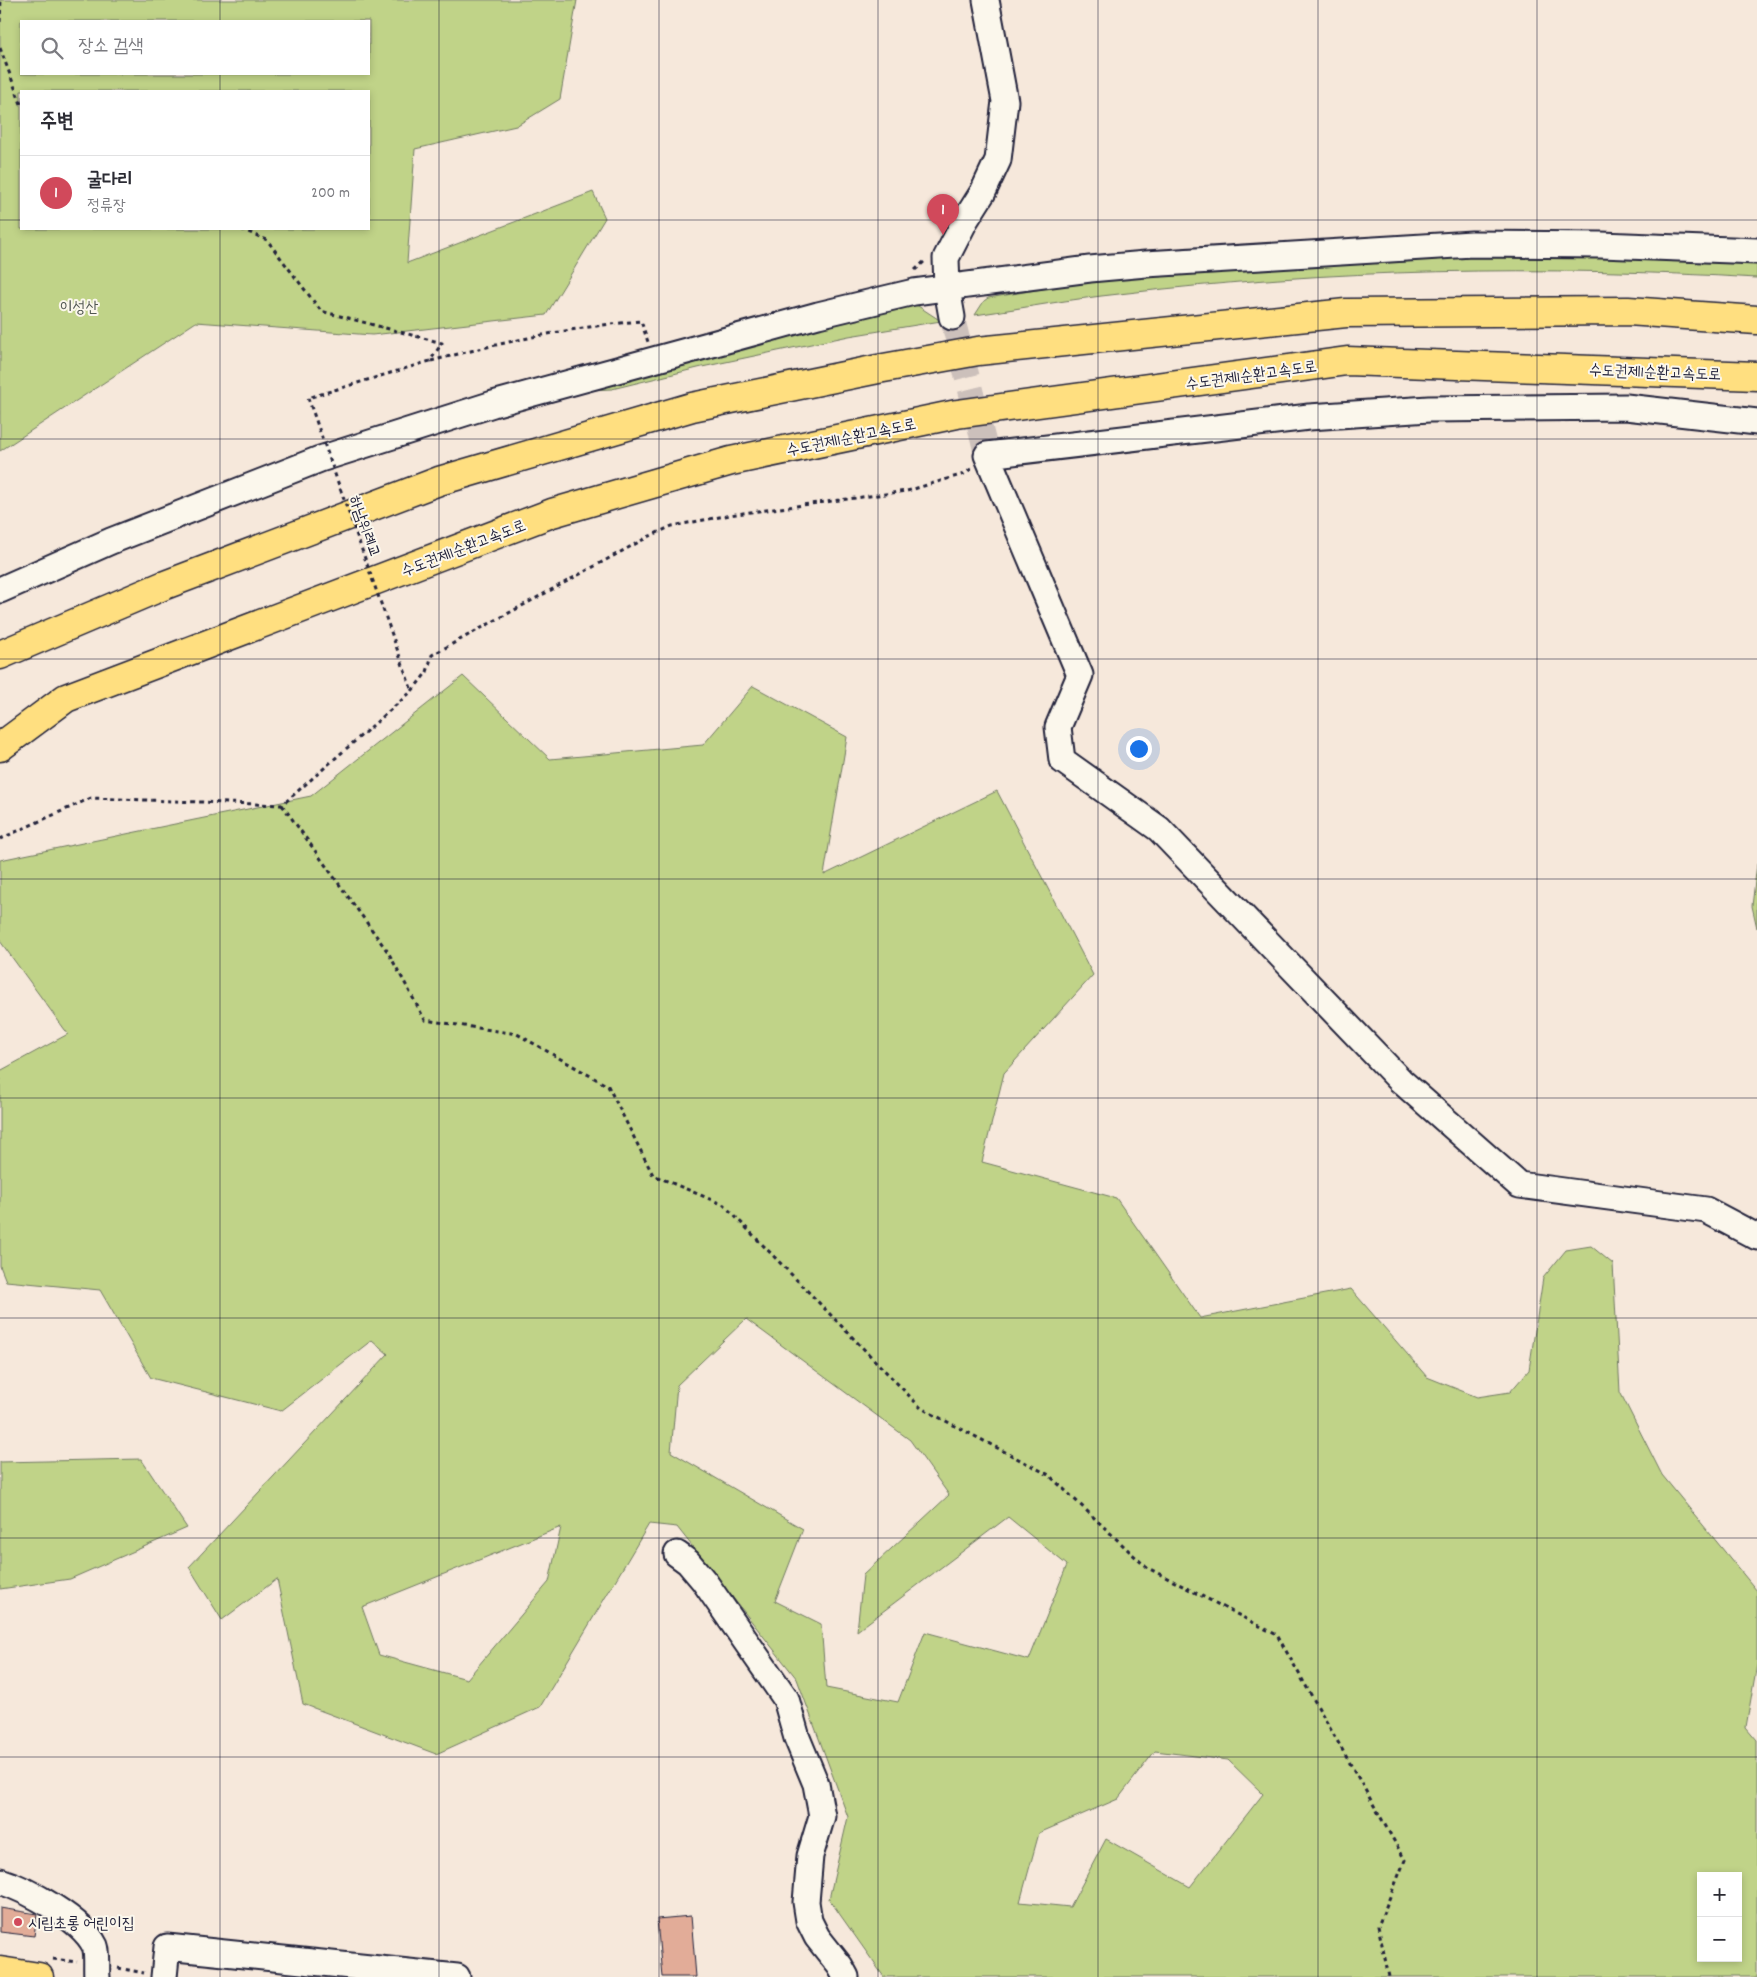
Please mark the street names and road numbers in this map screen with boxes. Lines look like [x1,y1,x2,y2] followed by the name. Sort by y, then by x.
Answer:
[1184,356,1318,397] street label: 수도권제1순환고속도로
[1588,360,1721,387] street label: 수도권제1순환고속도로
[784,413,919,463] street label: 수도권제1순환고속도로
[342,493,385,561] street label: 하남위례교
[398,515,530,584] street label: 수도권제1순환고속도로

